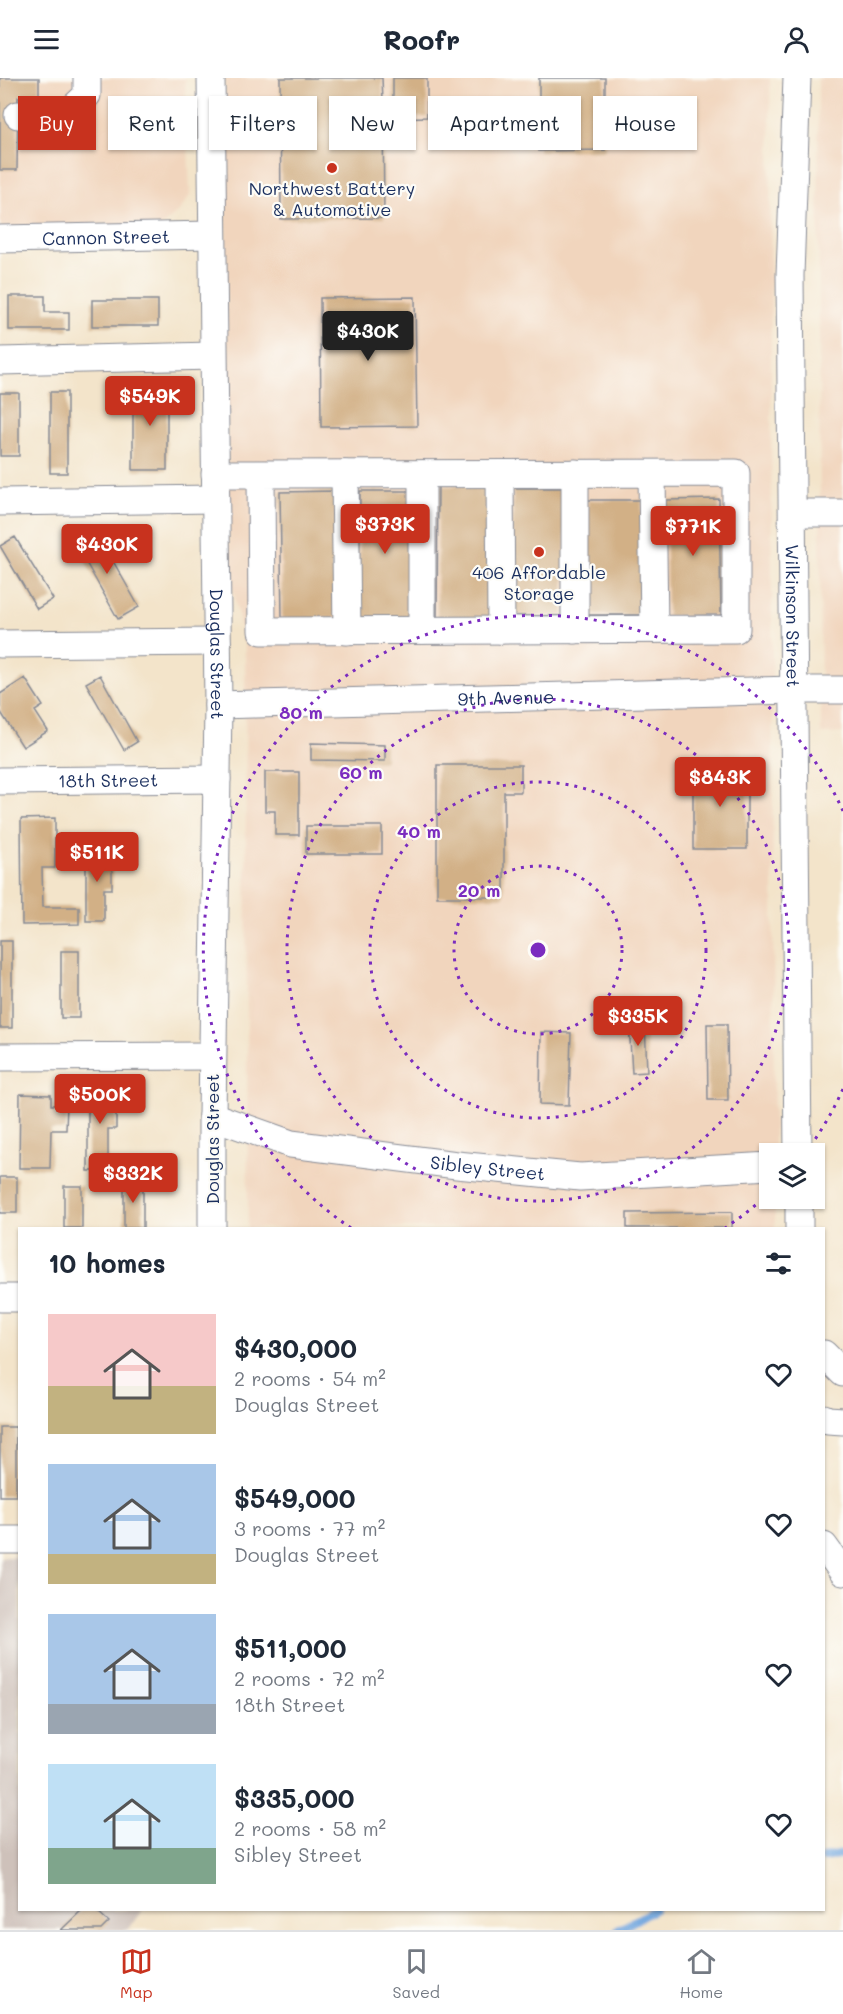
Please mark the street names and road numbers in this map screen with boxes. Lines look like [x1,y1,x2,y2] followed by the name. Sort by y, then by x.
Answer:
[42,224,170,250] street label: Cannon Street
[780,544,806,688] street label: Wilkinson Street
[205,588,230,720] street label: Douglas Street
[457,684,555,711] street label: 9th Avenue
[58,768,158,792] street label: 18th Street
[200,1074,224,1204] street label: Douglas Street
[429,1150,546,1186] street label: Sibley Street

